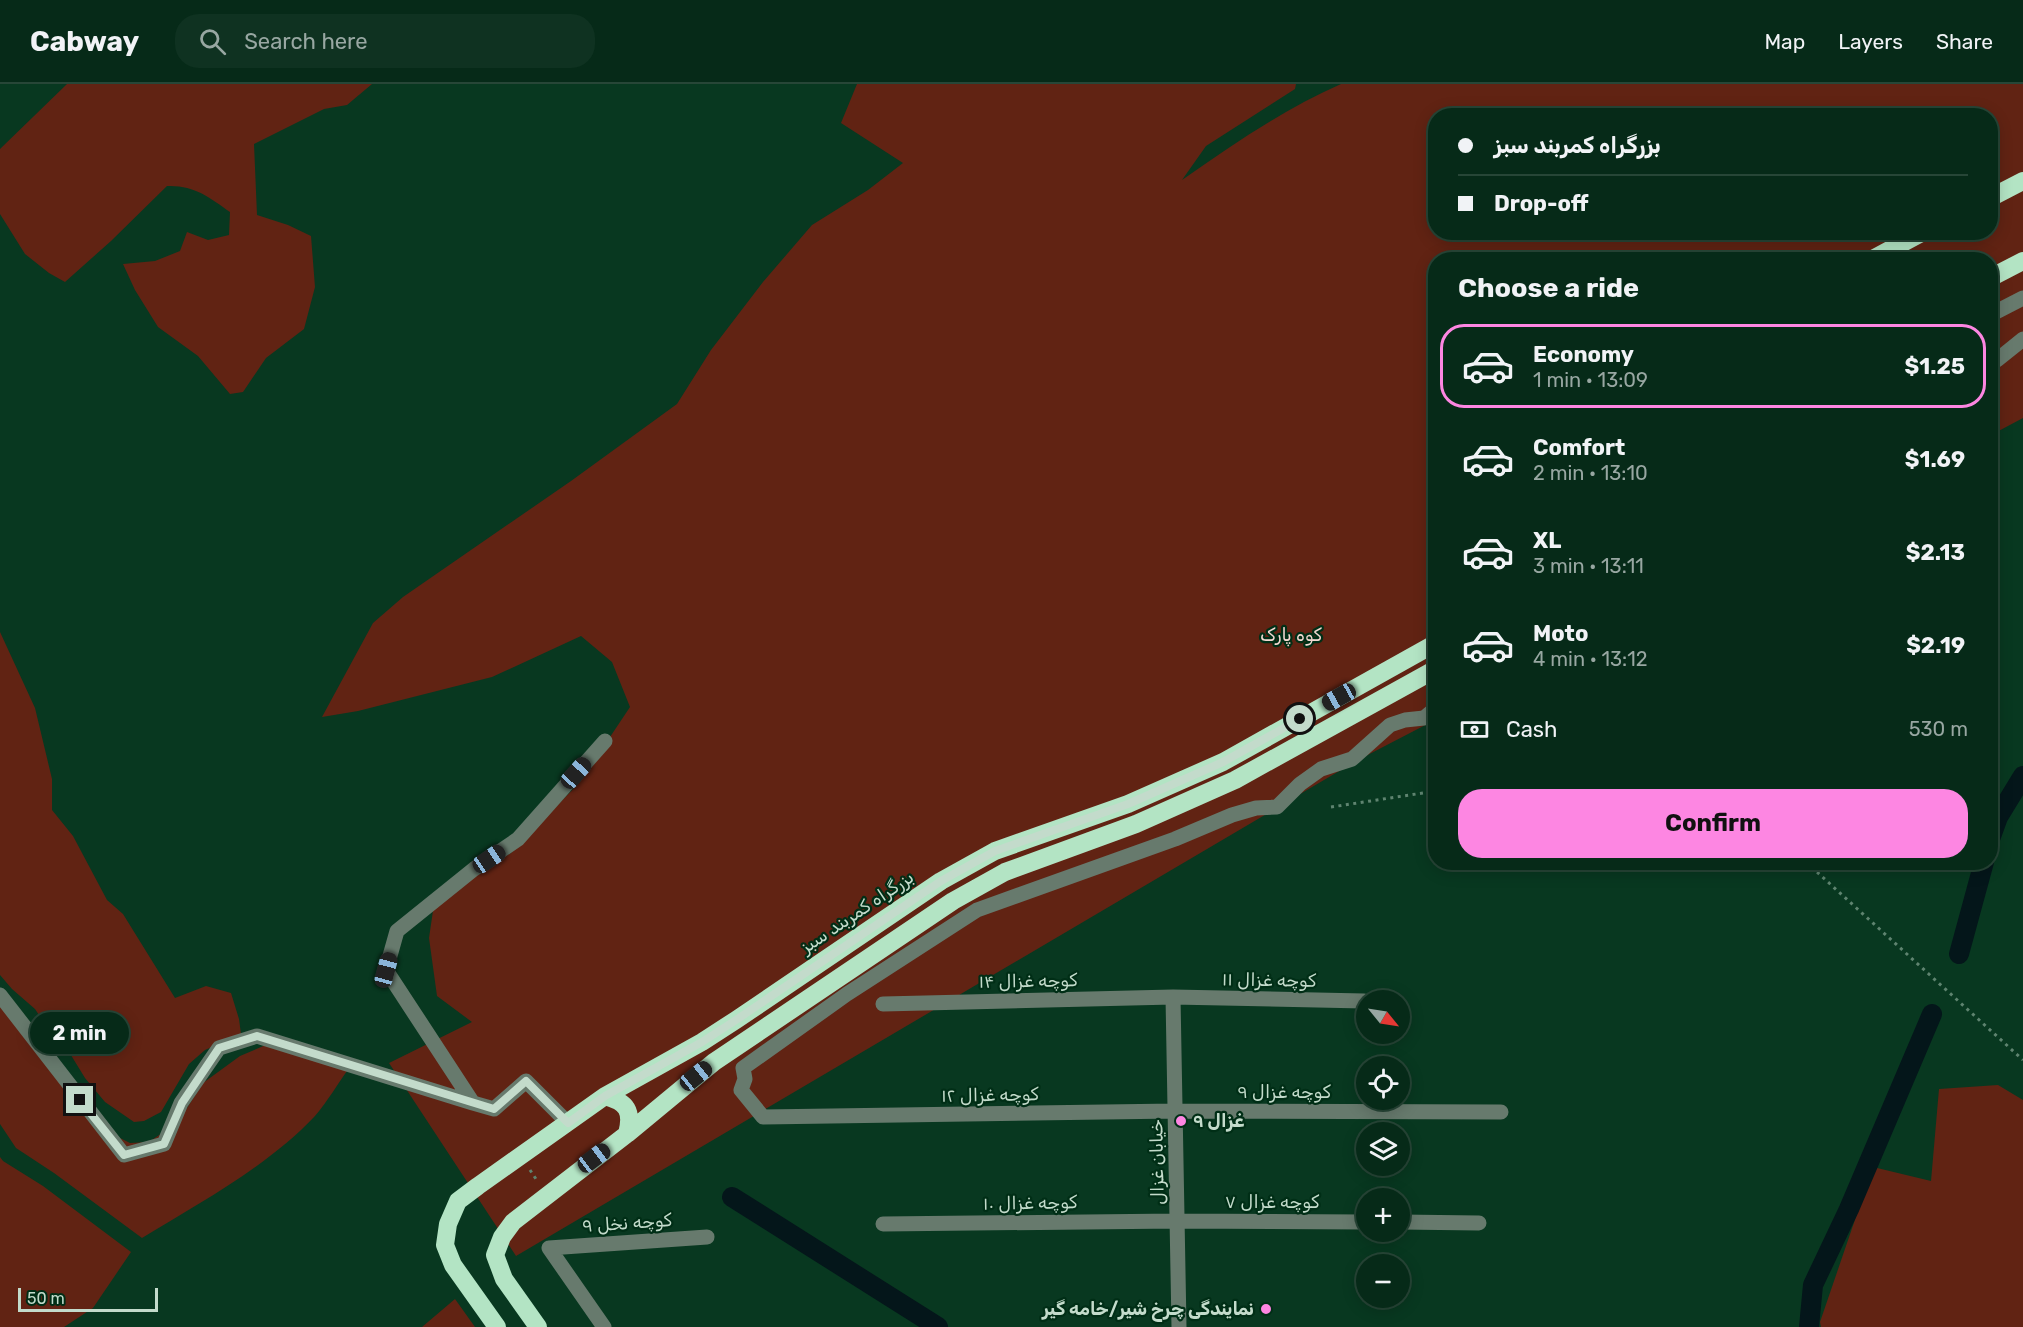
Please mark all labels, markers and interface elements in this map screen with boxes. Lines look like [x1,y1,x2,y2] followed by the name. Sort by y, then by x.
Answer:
[175,14,595,68] search box
[30,25,139,58] text: Cabway
[196,25,229,58] icon: search
[244,28,368,55] text: Search here
[1764,29,1805,54] text: Map
[1838,29,1903,54] text: Layers
[1936,29,1993,54] text: Share
[1494,132,1661,159] text: بزرگراه کمربند سبز
[1494,190,1589,217] text: Drop-off
[1458,272,1639,304] text: Choose a ride
[1461,339,1515,393] icon: car
[1533,341,1634,368] text: Economy
[1905,353,1965,380] text: $1.25
[1533,368,1648,392] text: 1 min · 13:09
[1461,432,1515,486] icon: car
[1533,434,1625,461] text: Comfort
[1905,446,1965,473] text: $1.69
[1533,461,1648,485] text: 2 min · 13:10
[1461,525,1515,579] icon: car
[1533,527,1561,554] text: XL
[1906,539,1965,566] text: $2.13
[1533,554,1644,578] text: 3 min · 13:11
[1461,618,1515,672] icon: car
[1533,620,1588,647] text: Moto
[1260,624,1322,647] park label: کوه پارک
[1906,632,1965,659] text: $2.19
[1533,647,1647,671] text: 4 min · 13:12
[1319,680,1359,714] car
[1286,705,1313,732] route start
[1458,713,1491,746] icon: cash
[1506,716,1557,743] text: Cash
[1909,717,1968,741] text: 530 m
[557,754,595,792] car
[1458,789,1968,858] button: Confirm
[469,841,509,877] car
[795,866,918,958] street label: بزرگراه کمربند سبز
[373,950,399,990] car
[1222,968,1316,992] street label: کوچه غزال ۱۱
[978,969,1078,993] street label: کوچه غزال ۱۴
[1356,990,1410,1044] north arrow
[1356,990,1410,1308] map controls
[31,1013,130,1055] callout: 2 min
[52,1021,107,1045] text: 2 min
[1356,1056,1410,1110] button: locate
[676,1058,716,1094] car
[1237,1081,1331,1103] street label: کوچه غزال ۹
[941,1083,1039,1107] street label: کوچه غزال ۱۲
[66,1086,93,1113] route end
[1193,1110,1244,1132] place label: غزال ۹
[1174,1114,1188,1128] marker: غزال ۹
[1145,1119,1169,1205] street label: خیابان غزال
[1356,1122,1410,1176] button: layers
[574,1140,614,1176] car
[1356,1188,1410,1242] button: +
[983,1191,1077,1215] street label: کوچه غزال ۱۰
[1225,1191,1319,1213] street label: کوچه غزال ۷
[581,1209,673,1237] street label: کوچه نخل ۹
[1356,1254,1410,1308] button: −
[18,1285,158,1312] scale bar
[27,1289,65,1308] text: 50 m
[1041,1298,1254,1322] place label: نمایندگی چرخ شیر/خامه گیر
[1259,1302,1273,1316] marker: نمایندگی چرخ شیر/خامه گیر

